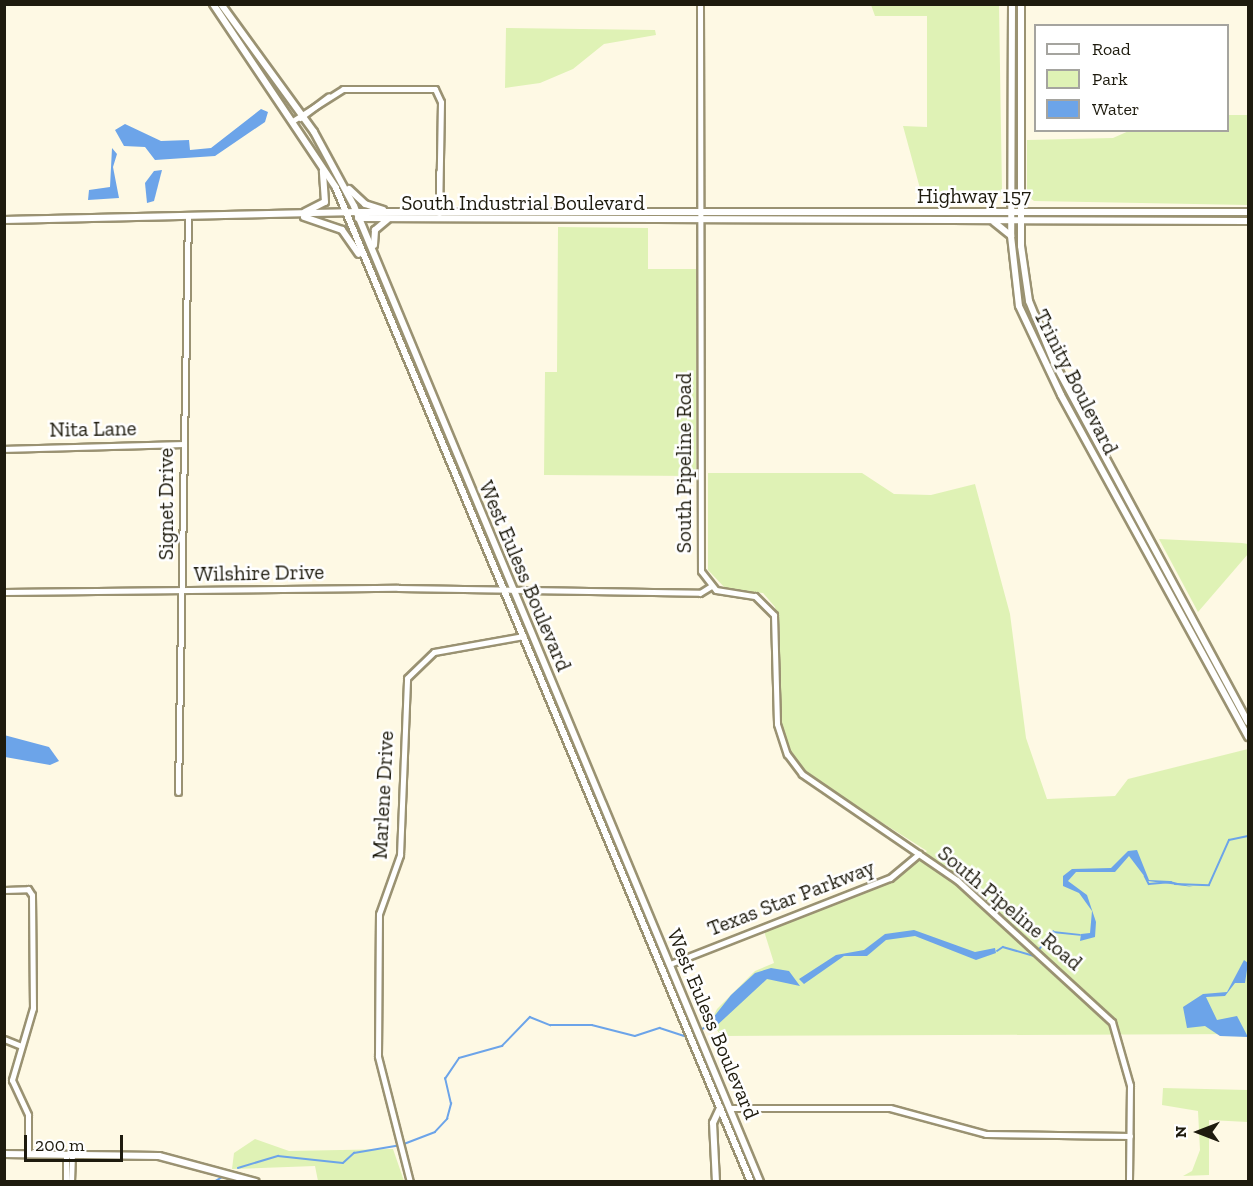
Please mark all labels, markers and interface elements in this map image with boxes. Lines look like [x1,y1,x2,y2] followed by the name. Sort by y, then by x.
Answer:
[1034,24,1229,132] legend
[1092,38,1131,60] text: Road
[1092,68,1128,90] text: Park
[1092,98,1139,120] text: Water
[917,183,1031,209] street label: Highway 157
[401,190,645,216] street label: South Industrial Boulevard
[1028,305,1124,459] street label: Trinity Boulevard
[671,373,697,553] street label: South Pipeline Road
[49,416,137,442] street label: Nita Lane
[153,448,179,560] street label: Signet Drive
[473,477,577,675] street label: West Euless Boulevard
[194,559,324,587] street label: Wilshire Drive
[367,730,399,860] street label: Marlene Drive
[933,840,1087,976] street label: South Pipeline Road
[704,854,878,942] street label: Texas Star Parkway
[661,925,765,1123] street label: West Euless Boulevard
[1169,1102,1229,1162] north arrow
[27,1123,126,1161] scale bar
[1171,1126,1190,1138] text: N
[35,1134,85,1156] text: 200 m

